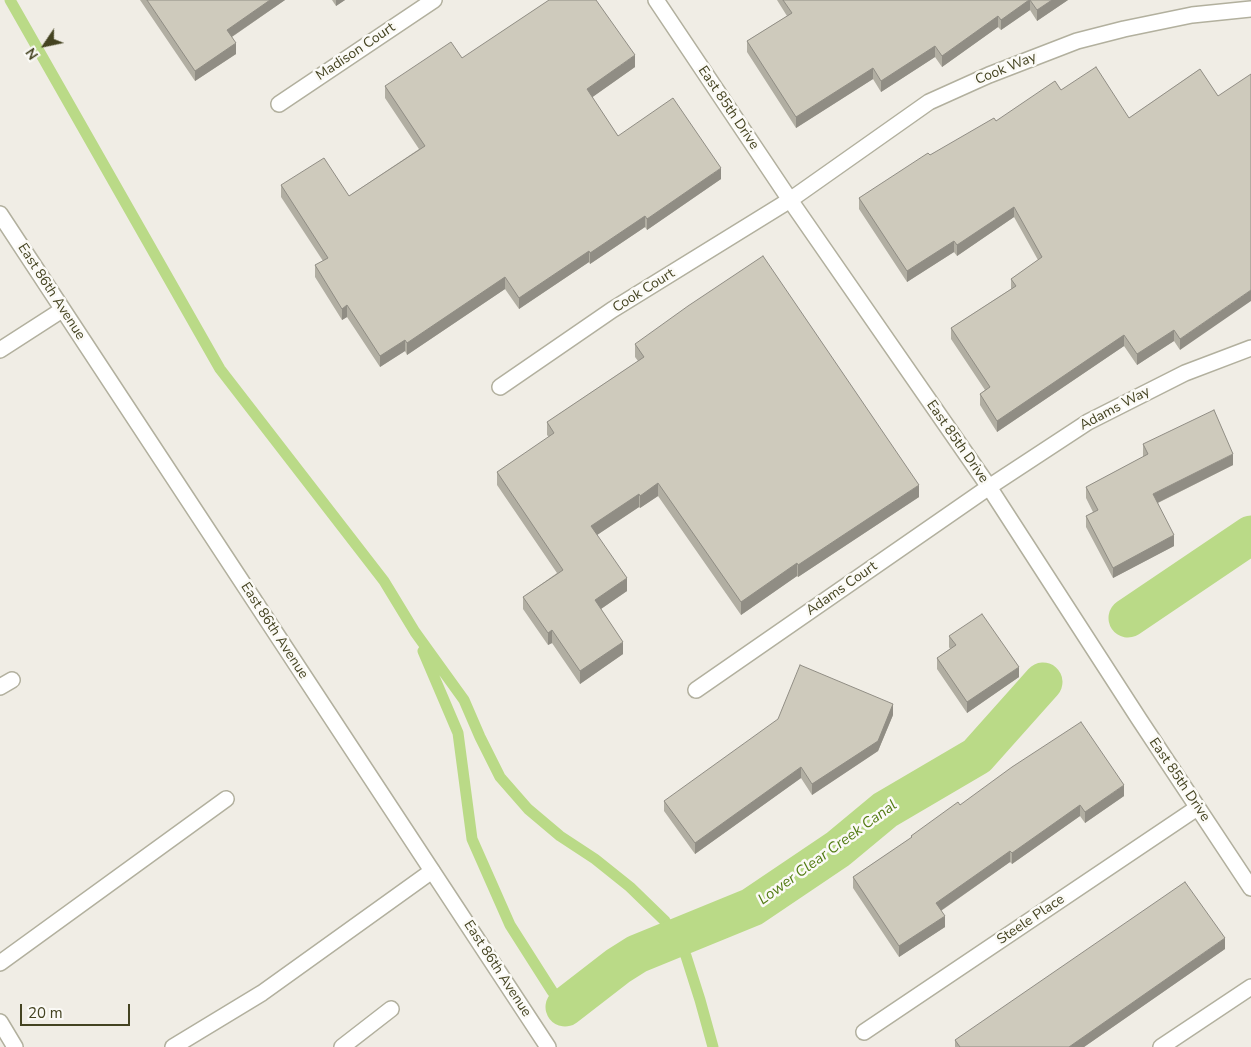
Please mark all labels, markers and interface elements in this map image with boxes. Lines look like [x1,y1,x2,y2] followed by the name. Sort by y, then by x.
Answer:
[313,19,399,85] street label: Madison Court
[20,20,70,70] north arrow
[21,44,43,63] text: N
[973,49,1039,89] street label: Cook Way
[694,63,762,153] street label: East 85th Drive
[14,241,88,343] street label: East 86th Avenue
[610,265,678,317] street label: Cook Court
[1077,383,1153,435] street label: Adams Way
[922,397,992,487] street label: East 85th Drive
[803,558,881,620] street label: Adams Court
[237,580,311,682] street label: East 86th Avenue
[1145,735,1213,825] street label: East 85th Drive
[755,797,901,909] water label: Lower Clear Creek Canal
[994,891,1068,949] street label: Steele Place
[460,918,534,1020] street label: East 86th Avenue
[22,994,132,1026] scale bar
[28,1003,63,1023] text: 20 m

